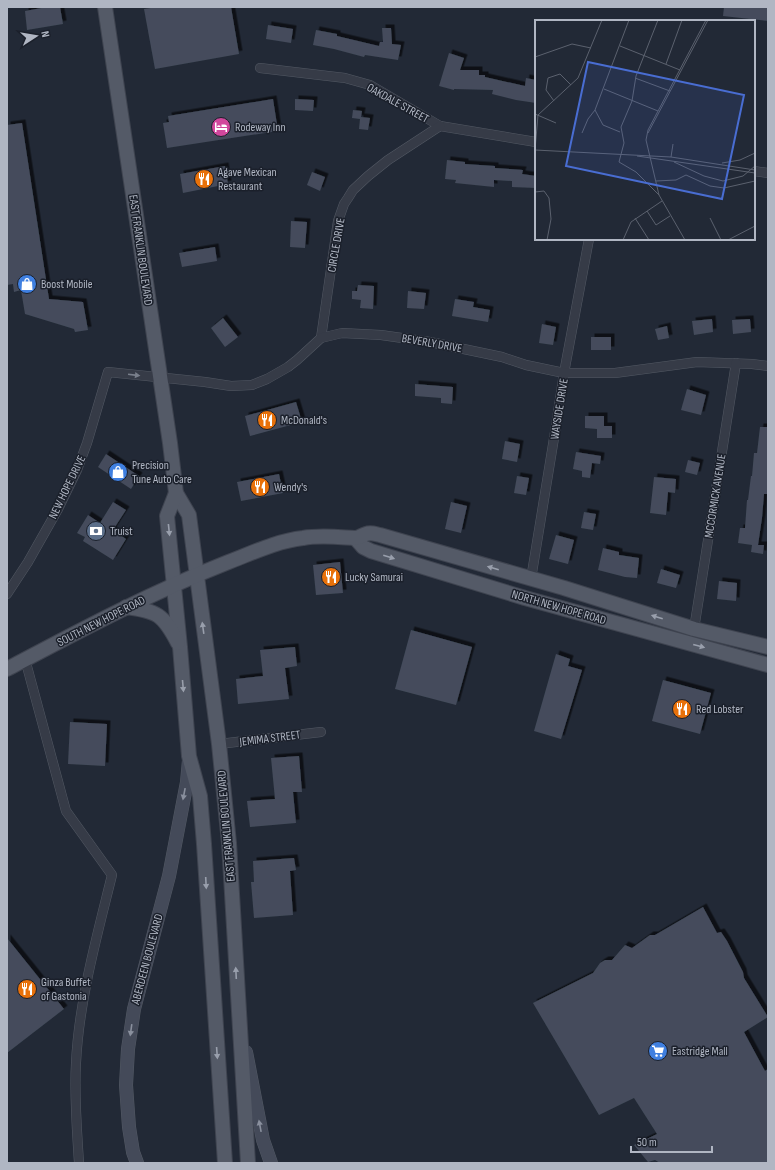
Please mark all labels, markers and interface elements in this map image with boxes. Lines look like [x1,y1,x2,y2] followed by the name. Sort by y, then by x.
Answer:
[16,16,56,56] north arrow
[535,20,755,240] inset map
[38,30,52,38] text: N
[364,80,432,127] street label: OAKDALE STREET
[210,116,232,138] hotel icon: Rodeway Inn
[235,120,286,135] place label: Rodeway Inn
[217,165,277,194] place label: Agave Mexican Restaurant
[193,168,215,190] restaurant icon: Agave Mexican Restaurant
[125,194,156,307] street label: EAST FRANKLIN BOULEVARD
[324,217,349,273] street label: CIRCLE DRIVE
[16,273,38,295] shop icon: Boost Mobile
[41,277,93,292] place label: Boost Mobile
[401,331,463,356] street label: BEVERLY DRIVE
[128,372,140,378] one-way arrow
[547,377,572,441] street label: WAYSIDE DRIVE
[256,409,278,431] restaurant icon: McDonald's
[281,413,327,428] place label: McDonald's
[46,453,89,521] street label: NEW HOPE DRIVE
[701,453,730,539] street label: MCCORMICK AVENUE
[132,458,192,487] place label: Precision Tune Auto Care
[107,461,129,483] shop icon: Precision Tune Auto Care
[249,476,271,498] restaurant icon: Wendy's
[274,480,307,495] place label: Wendy's
[85,520,107,542] bank icon: Truist
[110,524,133,539] place label: Truist
[165,524,172,537] one-way arrow
[383,554,395,560] one-way arrow
[487,565,499,571] one-way arrow
[320,566,342,588] restaurant icon: Lucky Samurai
[345,570,403,585] place label: Lucky Samurai
[510,587,608,628] street label: NORTH NEW HOPE ROAD
[55,593,148,650] street label: SOUTH NEW HOPE ROAD
[651,614,663,620] one-way arrow
[200,621,206,634] one-way arrow
[692,643,705,649] one-way arrow
[180,680,187,692] one-way arrow
[671,698,693,720] restaurant icon: Red Lobster
[696,702,744,717] place label: Red Lobster
[238,727,302,750] street label: JEMIMA STREET
[214,770,239,882] street label: EAST FRANKLIN BOULEVARD
[181,788,187,801] one-way arrow
[203,877,210,889] one-way arrow
[128,912,167,1007] street label: ABERDEEN BOULEVARD
[233,966,239,979] one-way arrow
[41,975,91,1004] place label: Ginza Buffet of Gastonia
[16,978,38,1000] restaurant icon: Ginza Buffet of Gastonia
[128,1024,134,1036] one-way arrow
[647,1040,669,1062] supermarket icon: Eastridge Mall
[672,1044,728,1059] place label: Eastridge Mall
[214,1047,221,1059] one-way arrow
[257,1119,263,1132] one-way arrow
[631,1128,712,1154] scale bar
[637,1135,657,1150] text: 50 m

